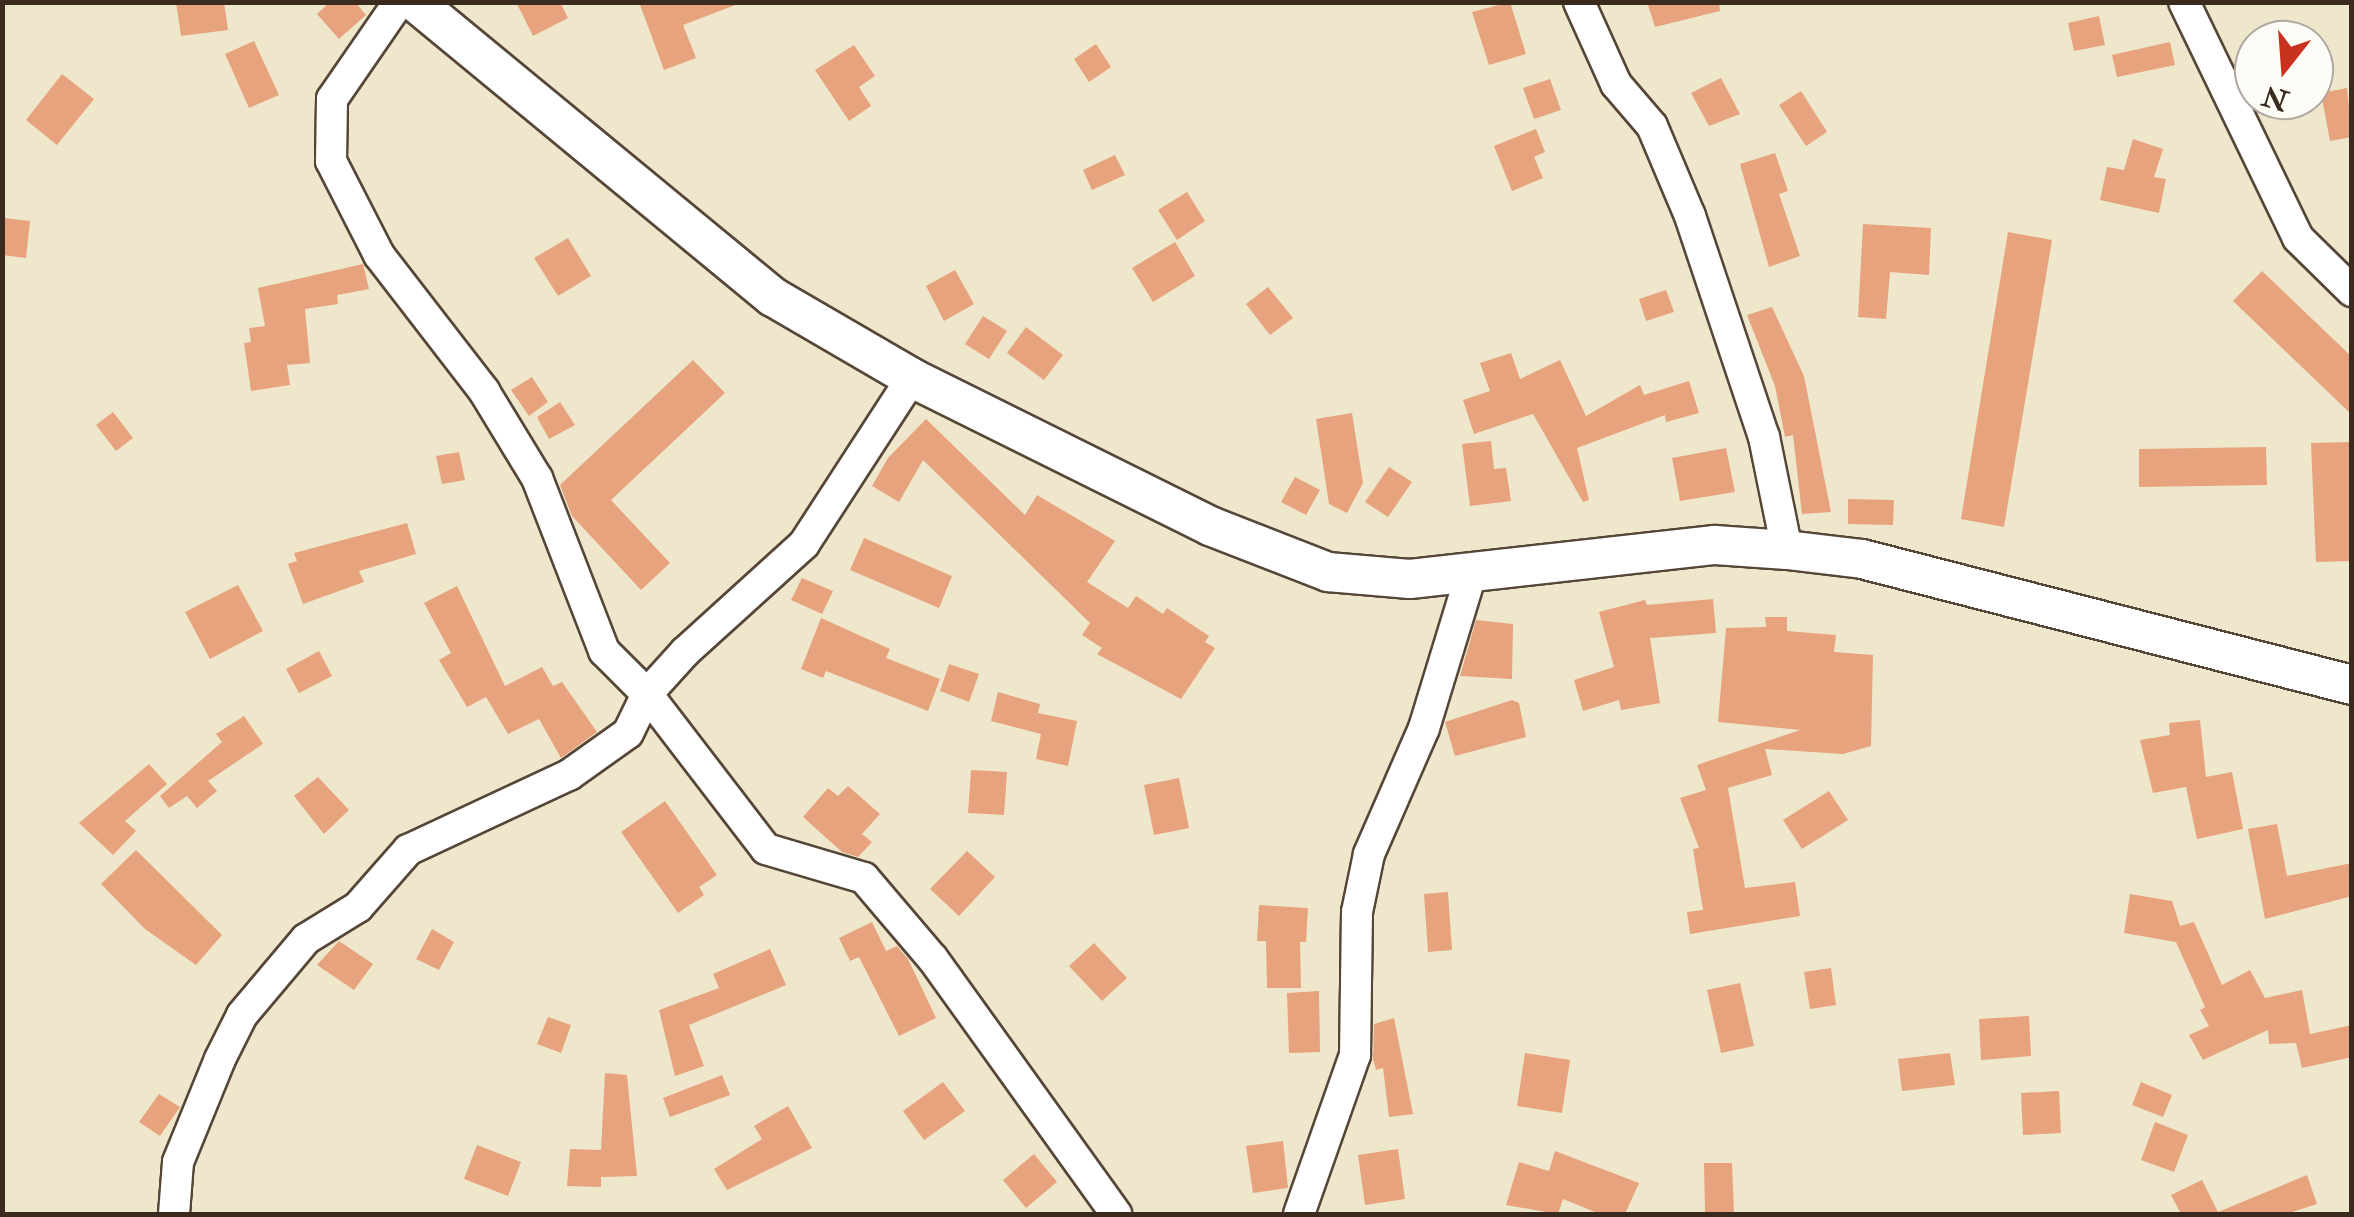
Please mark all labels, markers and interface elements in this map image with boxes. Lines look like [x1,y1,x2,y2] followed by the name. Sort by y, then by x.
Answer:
[2234,20,2334,120] north arrow
[2259,77,2293,118] text: N

